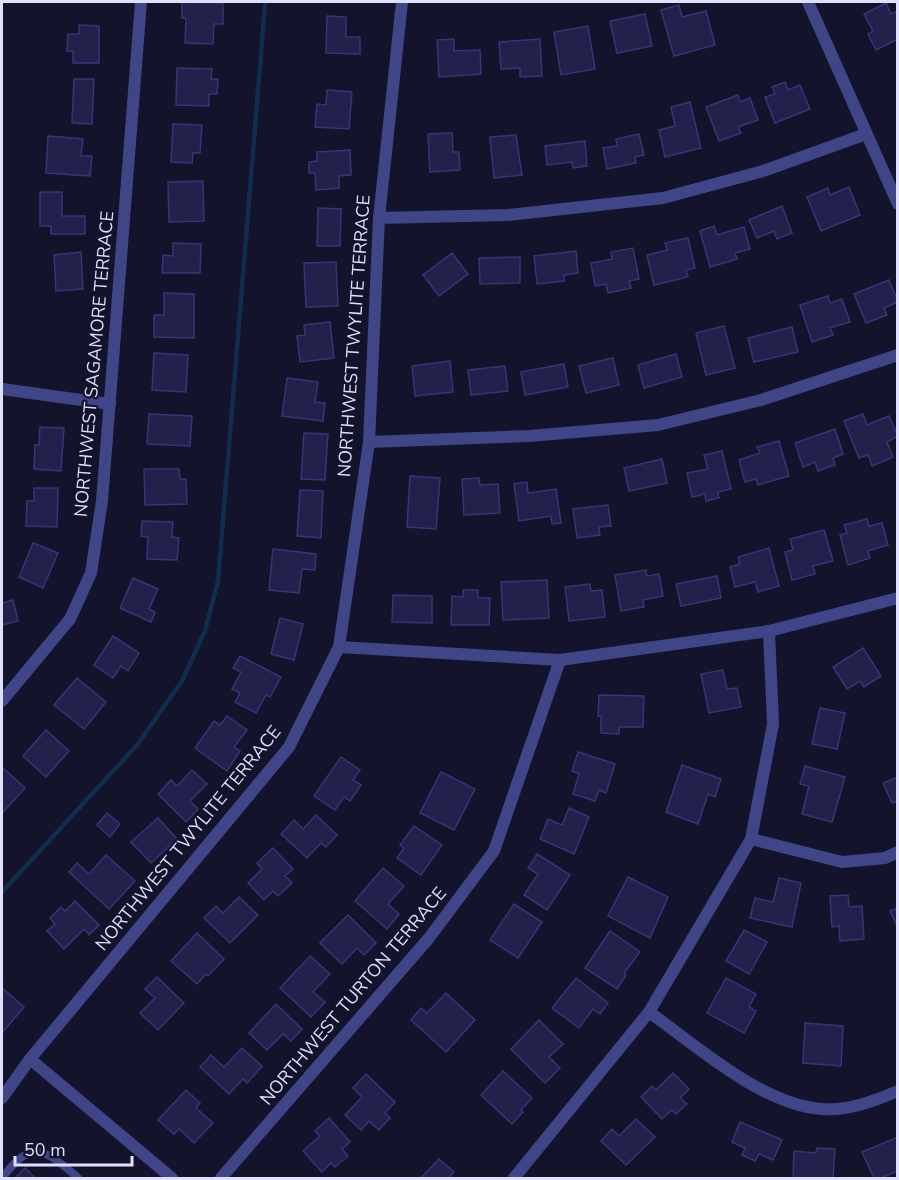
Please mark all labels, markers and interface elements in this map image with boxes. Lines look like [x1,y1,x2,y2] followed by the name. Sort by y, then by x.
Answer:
[332,194,376,478] street label: NORTHWEST TWYLITE TERRACE
[69,210,119,518] street label: NORTHWEST SAGAMORE TERRACE
[90,721,286,955] street label: NORTHWEST TWYLITE TERRACE
[255,882,451,1110] street label: NORTHWEST TURTON TERRACE
[15,1129,132,1167] scale bar
[24,1138,66,1162] text: 50 m

